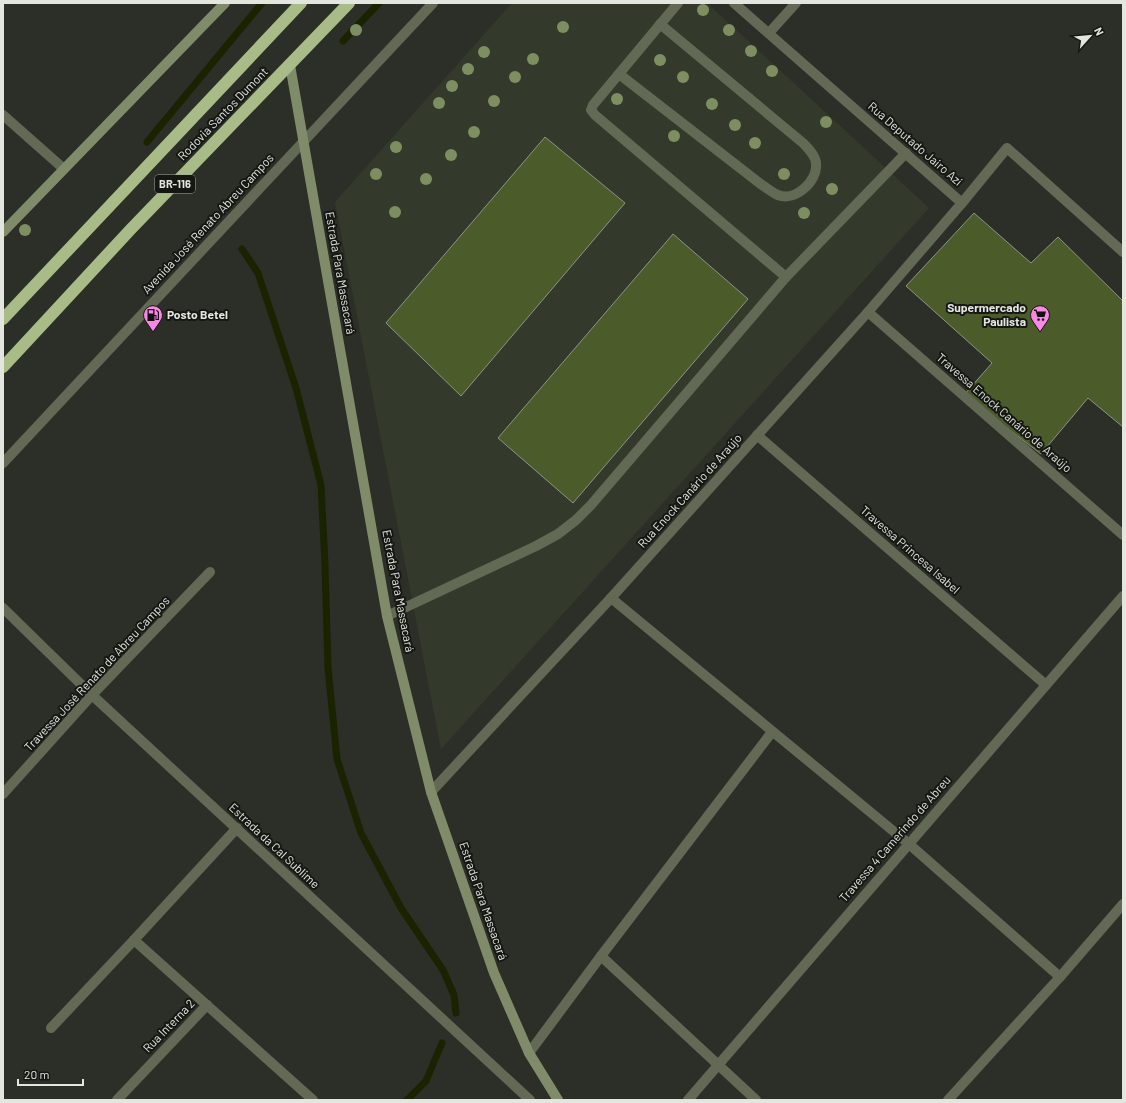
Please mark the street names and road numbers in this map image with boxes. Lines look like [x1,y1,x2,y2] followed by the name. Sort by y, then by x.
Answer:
[174,64,270,163] street label: Rodovia Santos Dumont
[866,99,966,188] street label: Rua Deputado Jairo Azi
[139,150,276,296] street label: Avenida José Renato Abreu Campos
[155,175,195,193] road number: BR-116
[323,211,359,335] street label: Estrada Para Massacará
[934,350,1075,475] street label: Travessa Enock Canário de Araújo
[634,430,744,550] street label: Rua Enock Canário de Araújo
[858,502,963,596] street label: Travessa Princesa Isabel
[380,529,418,653] street label: Estrada Para Massacará
[21,593,172,754] street label: Travessa José Renato de Abreu Campos
[836,772,953,904] street label: Travessa 4 Camerindo de Abreu
[227,800,323,891] street label: Estrada da Cal Sublime
[457,840,511,962] street label: Estrada Para Massacará
[140,996,197,1055] street label: Rua Interna 2

